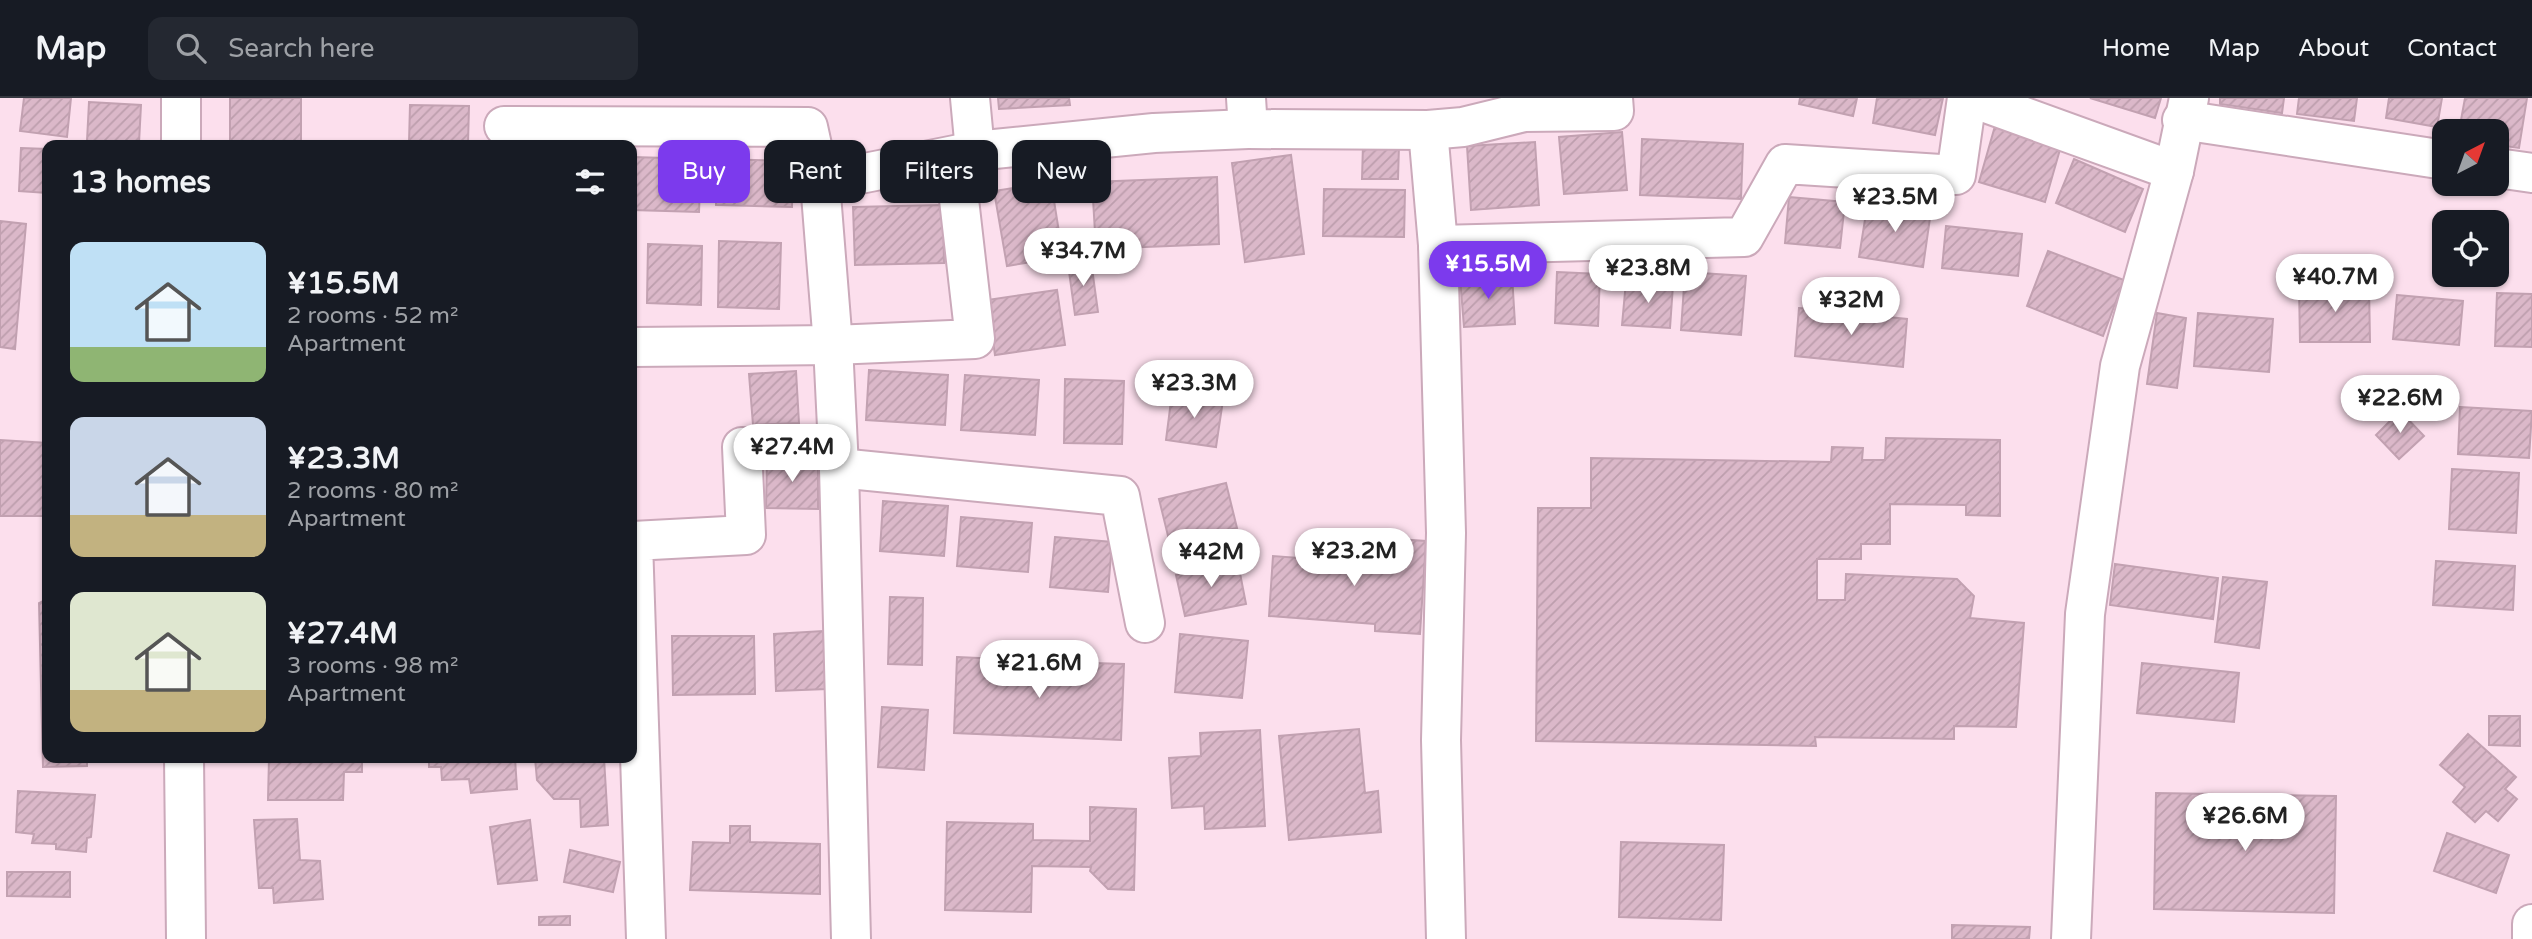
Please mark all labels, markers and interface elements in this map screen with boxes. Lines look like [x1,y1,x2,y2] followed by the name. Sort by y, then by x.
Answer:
[148,17,638,80] search box
[35,29,106,68] text: Map
[172,29,210,67] icon: search
[228,33,374,64] text: Search here
[2102,34,2170,63] text: Home
[2208,34,2260,63] text: Map
[2298,34,2369,63] text: About
[2407,34,2497,63] text: Contact
[2432,119,2510,196] north arrow
[2432,119,2509,287] map controls
[658,140,750,203] chip: Buy
[764,140,866,203] chip: Rent
[880,140,998,203] chip: Filters
[1012,140,1111,203] chip: New
[571,163,609,201] icon: filters
[70,164,211,201] text: 13 homes
[1838,174,1952,234] pin: ¥23.5M
[1852,183,1938,211] text: ¥23.5M
[2432,210,2509,287] button: locate
[1026,228,1140,288] pin: ¥34.7M
[1040,237,1126,265] text: ¥34.7M
[1431,242,1545,301] pin: ¥15.5M
[1591,246,1705,305] pin: ¥23.8M
[1445,250,1531,278] text: ¥15.5M
[1605,254,1691,282] text: ¥23.8M
[2278,254,2392,314] pin: ¥40.7M
[2292,263,2378,291] text: ¥40.7M
[287,265,400,302] text: ¥15.5M
[126,270,210,354] icon: home
[1810,278,1892,337] pin: ¥32M
[1818,286,1884,314] text: ¥32M
[287,302,458,330] text: 2 rooms · 52 m²
[287,330,406,358] text: Apartment
[1137,360,1251,420] pin: ¥23.3M
[1151,369,1237,397] text: ¥23.3M
[2343,376,2457,435] pin: ¥22.6M
[2357,384,2443,412] text: ¥22.6M
[735,424,849,484] pin: ¥27.4M
[749,433,835,461] text: ¥27.4M
[287,440,400,477] text: ¥23.3M
[126,445,210,529] icon: home
[287,477,458,505] text: 2 rooms · 80 m²
[287,505,406,533] text: Apartment
[1297,528,1411,588] pin: ¥23.2M
[1170,530,1252,589] pin: ¥42M
[1311,537,1397,565] text: ¥23.2M
[1178,538,1244,566] text: ¥42M
[287,615,398,652] text: ¥27.4M
[126,620,210,704] icon: home
[982,640,1096,700] pin: ¥21.6M
[996,649,1082,677] text: ¥21.6M
[287,652,458,680] text: 3 rooms · 98 m²
[287,680,406,708] text: Apartment
[2188,794,2302,853] pin: ¥26.6M
[2202,802,2288,830] text: ¥26.6M

